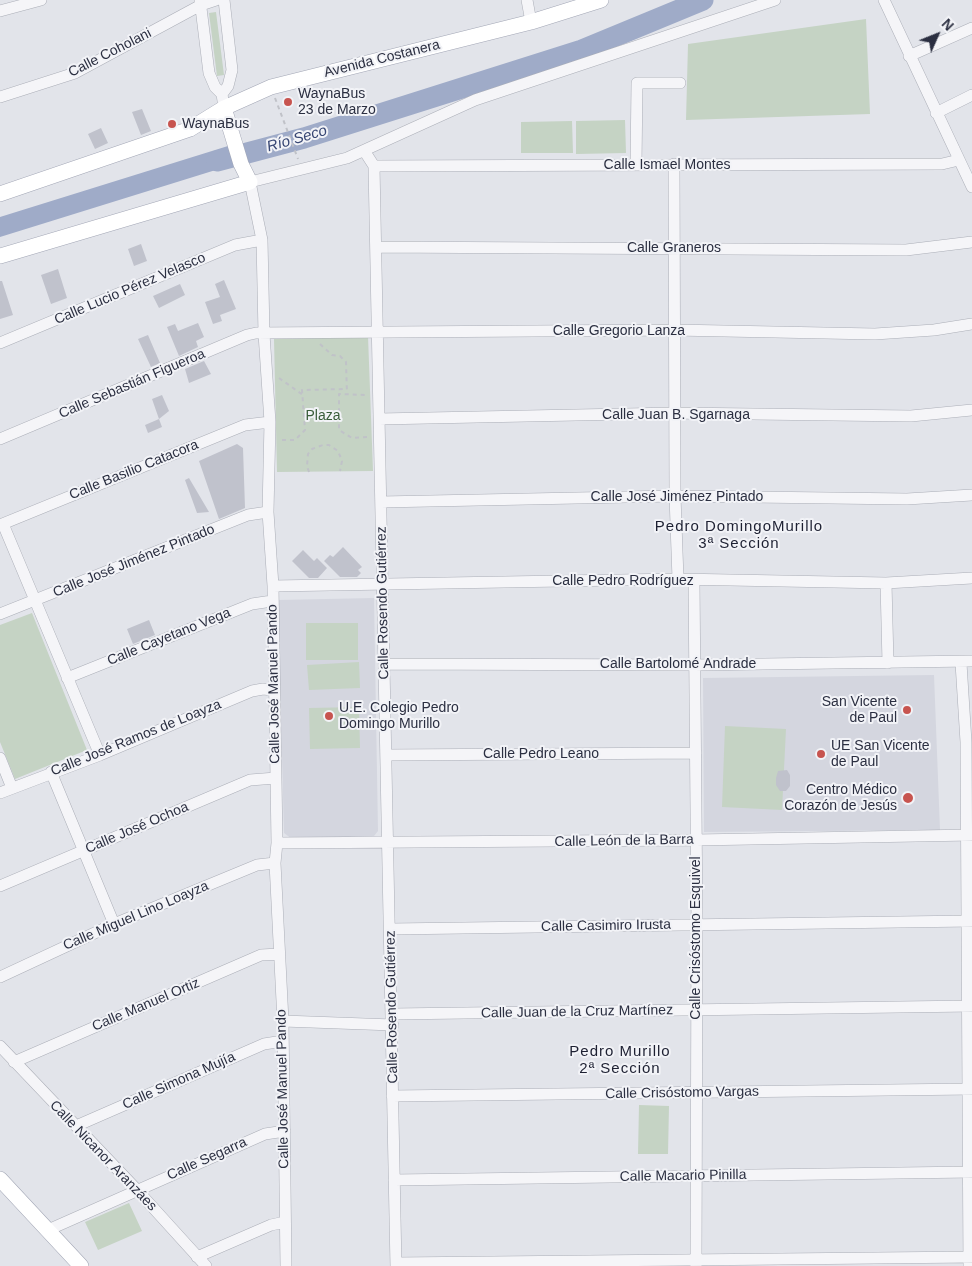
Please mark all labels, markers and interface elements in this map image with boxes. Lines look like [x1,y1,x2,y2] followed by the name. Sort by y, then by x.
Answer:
[912,10,962,60] north arrow
[939,15,957,34] text: N
[66,25,154,81] street label: Calle Coholani
[322,36,442,82] street label: Avenida Costanera
[298,86,376,118] place label: WaynaBus 23 de Marzo
[282,96,294,108] marker: WaynaBus 23 de Marzo
[182,116,249,132] place label: WaynaBus
[166,118,178,130] marker: WaynaBus
[265,122,329,156] water label: Río Seco
[604,157,730,173] street label: Calle Ismael Montes
[627,240,721,256] street label: Calle Graneros
[52,249,208,329] street label: Calle Lucio Pérez Velasco
[553,323,685,339] street label: Calle Gregorio Lanza
[56,346,208,422] street label: Calle Sebastián Figueroa
[602,407,750,423] street label: Calle Juan B. Sgarnaga
[305,408,341,424] park label: Plaza
[67,436,201,504] street label: Calle Basilio Catacora
[591,489,763,505] street label: Calle José Jiménez Pintado
[652,518,826,553] district label: Pedro DomingoMurillo 3ª Sección
[51,521,217,601] street label: Calle José Jiménez Pintado
[373,526,393,680] street label: Calle Rosendo Gutiérrez
[552,573,694,589] street label: Calle Pedro Rodríguez
[264,604,284,764] street label: Calle José Manuel Pando
[105,605,233,669] street label: Calle Cayetano Vega
[600,656,756,672] street label: Calle Bartolomé Andrade
[822,694,897,726] place label: San Vicente de Paul
[48,696,224,780] street label: Calle José Ramos de Loayza
[339,700,459,732] place label: U.E. Colegio Pedro Domingo Murillo
[901,704,913,716] marker: San Vicente de Paul
[323,710,335,722] marker: U.E. Colegio Pedro Domingo Murillo
[831,738,930,770] place label: UE San Vicente de Paul
[483,746,599,762] street label: Calle Pedro Leano
[815,748,827,760] marker: UE San Vicente de Paul
[784,782,897,814] place label: Centro Médico Corazón de Jesús
[901,791,915,805] marker: Centro Médico Corazón de Jesús
[83,799,191,857] street label: Calle José Ochoa
[554,831,694,851] street label: Calle León de la Barra
[688,856,704,1020] street label: Calle Crisóstomo Esquivel
[61,878,211,954] street label: Calle Miguel Lino Loayza
[541,916,671,936] street label: Calle Casimiro Irusta
[382,930,402,1084] street label: Calle Rosendo Gutiérrez
[90,975,202,1035] street label: Calle Manuel Ortiz
[481,1002,673,1022] street label: Calle Juan de la Cruz Martínez
[273,1009,293,1169] street label: Calle José Manuel Pando
[568,1043,672,1078] district label: Pedro Murillo 2ª Sección
[120,1049,238,1113] street label: Calle Simona Mujía
[605,1083,759,1103] street label: Calle Crisóstomo Vargas
[46,1097,160,1215] street label: Calle Nicanor Aranzáes
[164,1134,250,1184] street label: Calle Segarra
[619,1166,747,1186] street label: Calle Macario Pinilla

